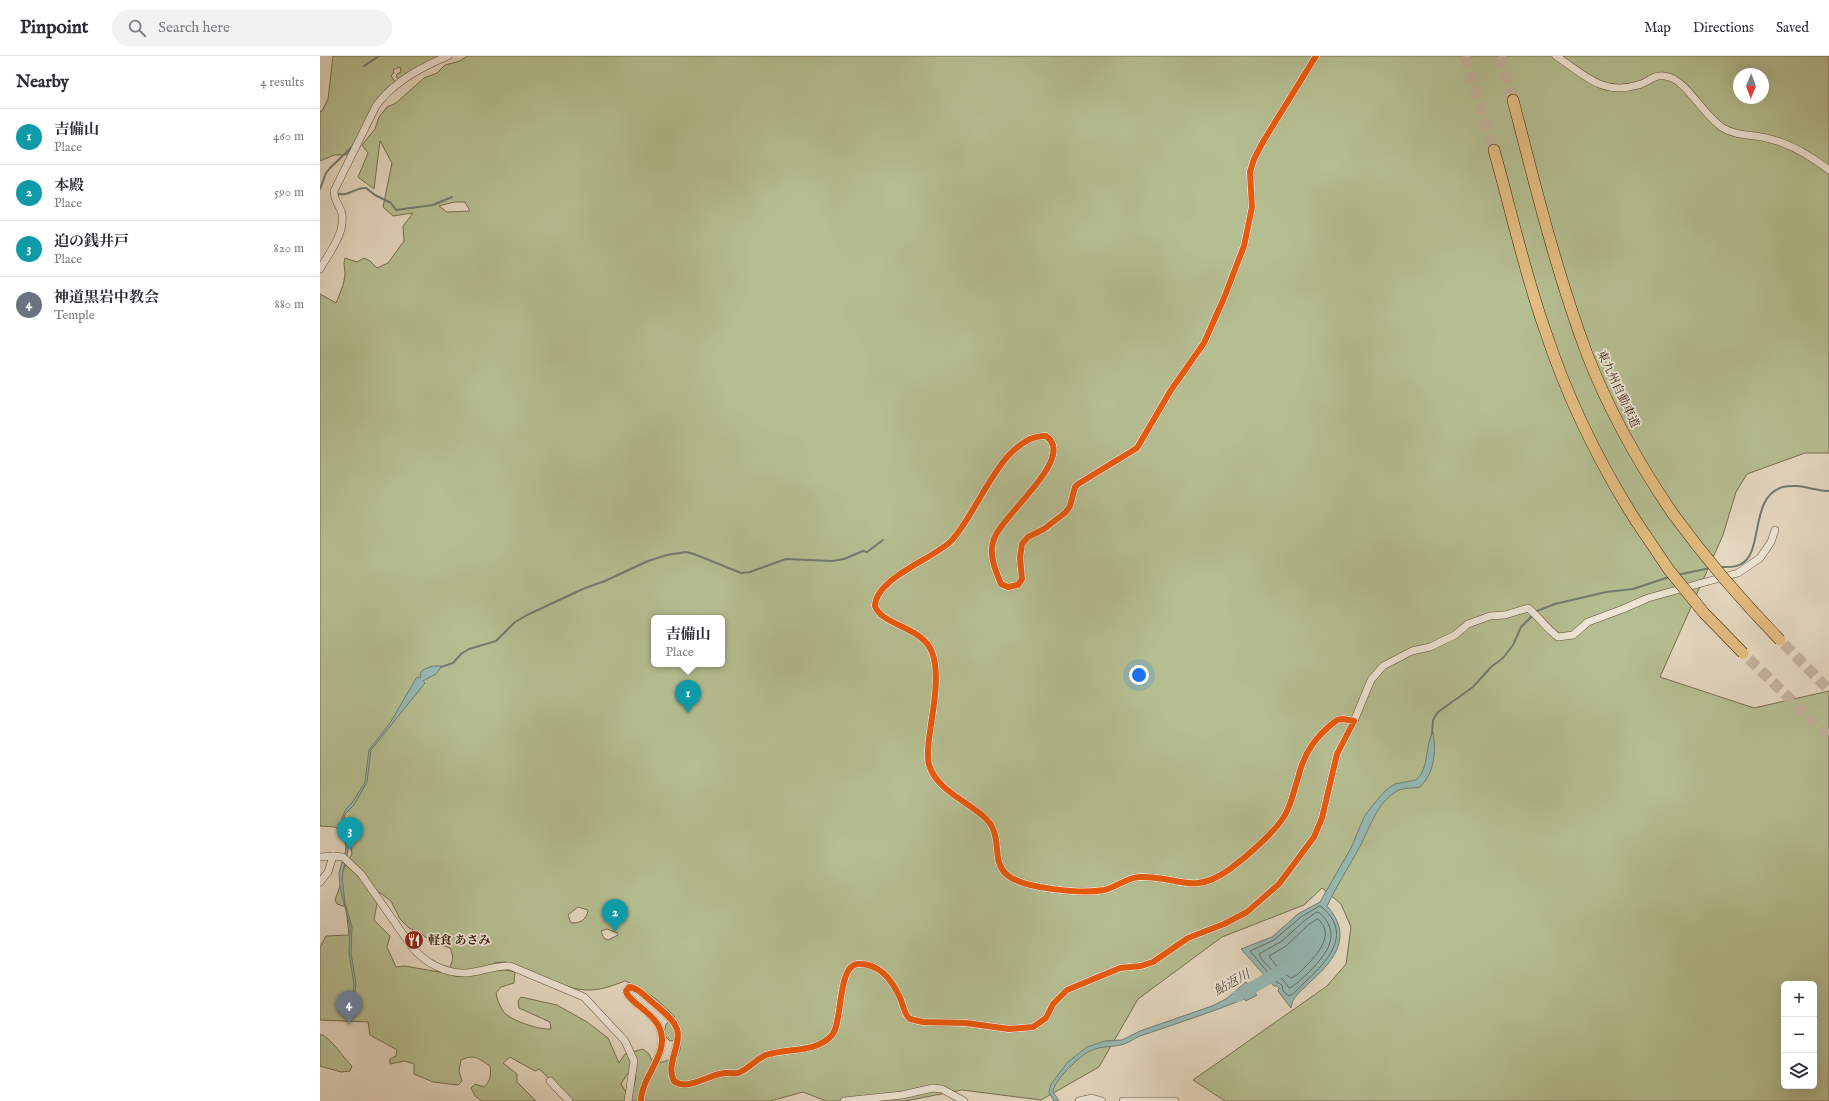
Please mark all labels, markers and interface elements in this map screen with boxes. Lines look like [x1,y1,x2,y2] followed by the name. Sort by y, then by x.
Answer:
[112,10,392,46] search box
[20,16,88,40] text: Pinpoint
[126,17,148,39] icon: search
[158,18,230,37] text: Search here
[1644,19,1671,37] text: Map
[1693,19,1754,37] text: Directions
[1776,19,1809,37] text: Saved
[1733,68,1769,104] north arrow
[16,72,69,93] text: Nearby
[260,74,304,91] text: 4 results
[54,120,99,139] text: 吉備山
[27,128,31,145] text: 1
[273,128,304,145] text: 460 m
[54,139,82,156] text: Place
[54,176,84,195] text: 本殿
[26,184,32,201] text: 2
[274,184,304,201] text: 590 m
[54,195,82,212] text: Place
[54,232,129,251] text: 迫の銭井戸
[27,240,31,257] text: 3
[274,240,304,257] text: 820 m
[54,251,82,268] text: Place
[54,288,159,307] text: 神道黒岩中教会
[26,296,32,313] text: 4
[275,296,304,313] text: 880 m
[54,307,95,324] text: Temple
[1593,348,1643,430] street label: 東九州自動車道
[651,615,725,667] popup
[665,625,711,644] text: 吉備山
[665,644,694,661] text: Place
[1129,665,1149,685] your location
[675,680,701,713] pin: 1
[337,817,363,850] pin: 3
[602,899,628,932] pin: 2
[403,929,425,951] restaurant icon: 軽食 あさみ
[428,933,491,948] place label: 軽食 あさみ
[1211,965,1255,1000] water label: 鮎返川
[1781,981,1817,1089] map controls
[1781,981,1817,1017] button: +
[336,991,362,1024] pin: 4
[1781,1017,1817,1053] button: −
[1781,1053,1817,1089] button: layers

